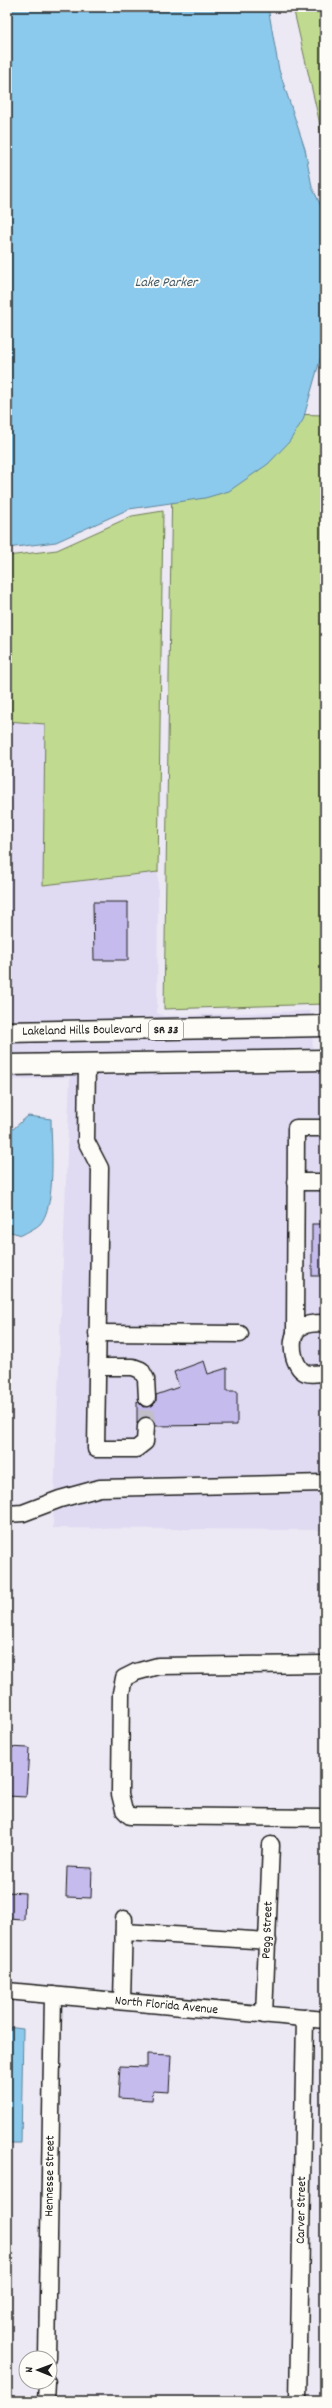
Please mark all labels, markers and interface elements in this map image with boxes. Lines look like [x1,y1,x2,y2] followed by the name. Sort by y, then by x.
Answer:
[135,273,199,293] water label: Lake Parker
[22,1020,142,1041] street label: Lakeland Hills Boulevard
[149,1020,183,1040] road number: SR 33
[257,1901,278,1959] street label: Pegg Street
[114,1991,219,2020] street label: North Florida Avenue
[40,2135,60,2217] street label: Hennesse Street
[291,2176,312,2244] street label: Carver Street
[18,2350,58,2390] north arrow
[22,2366,38,2373] text: N

